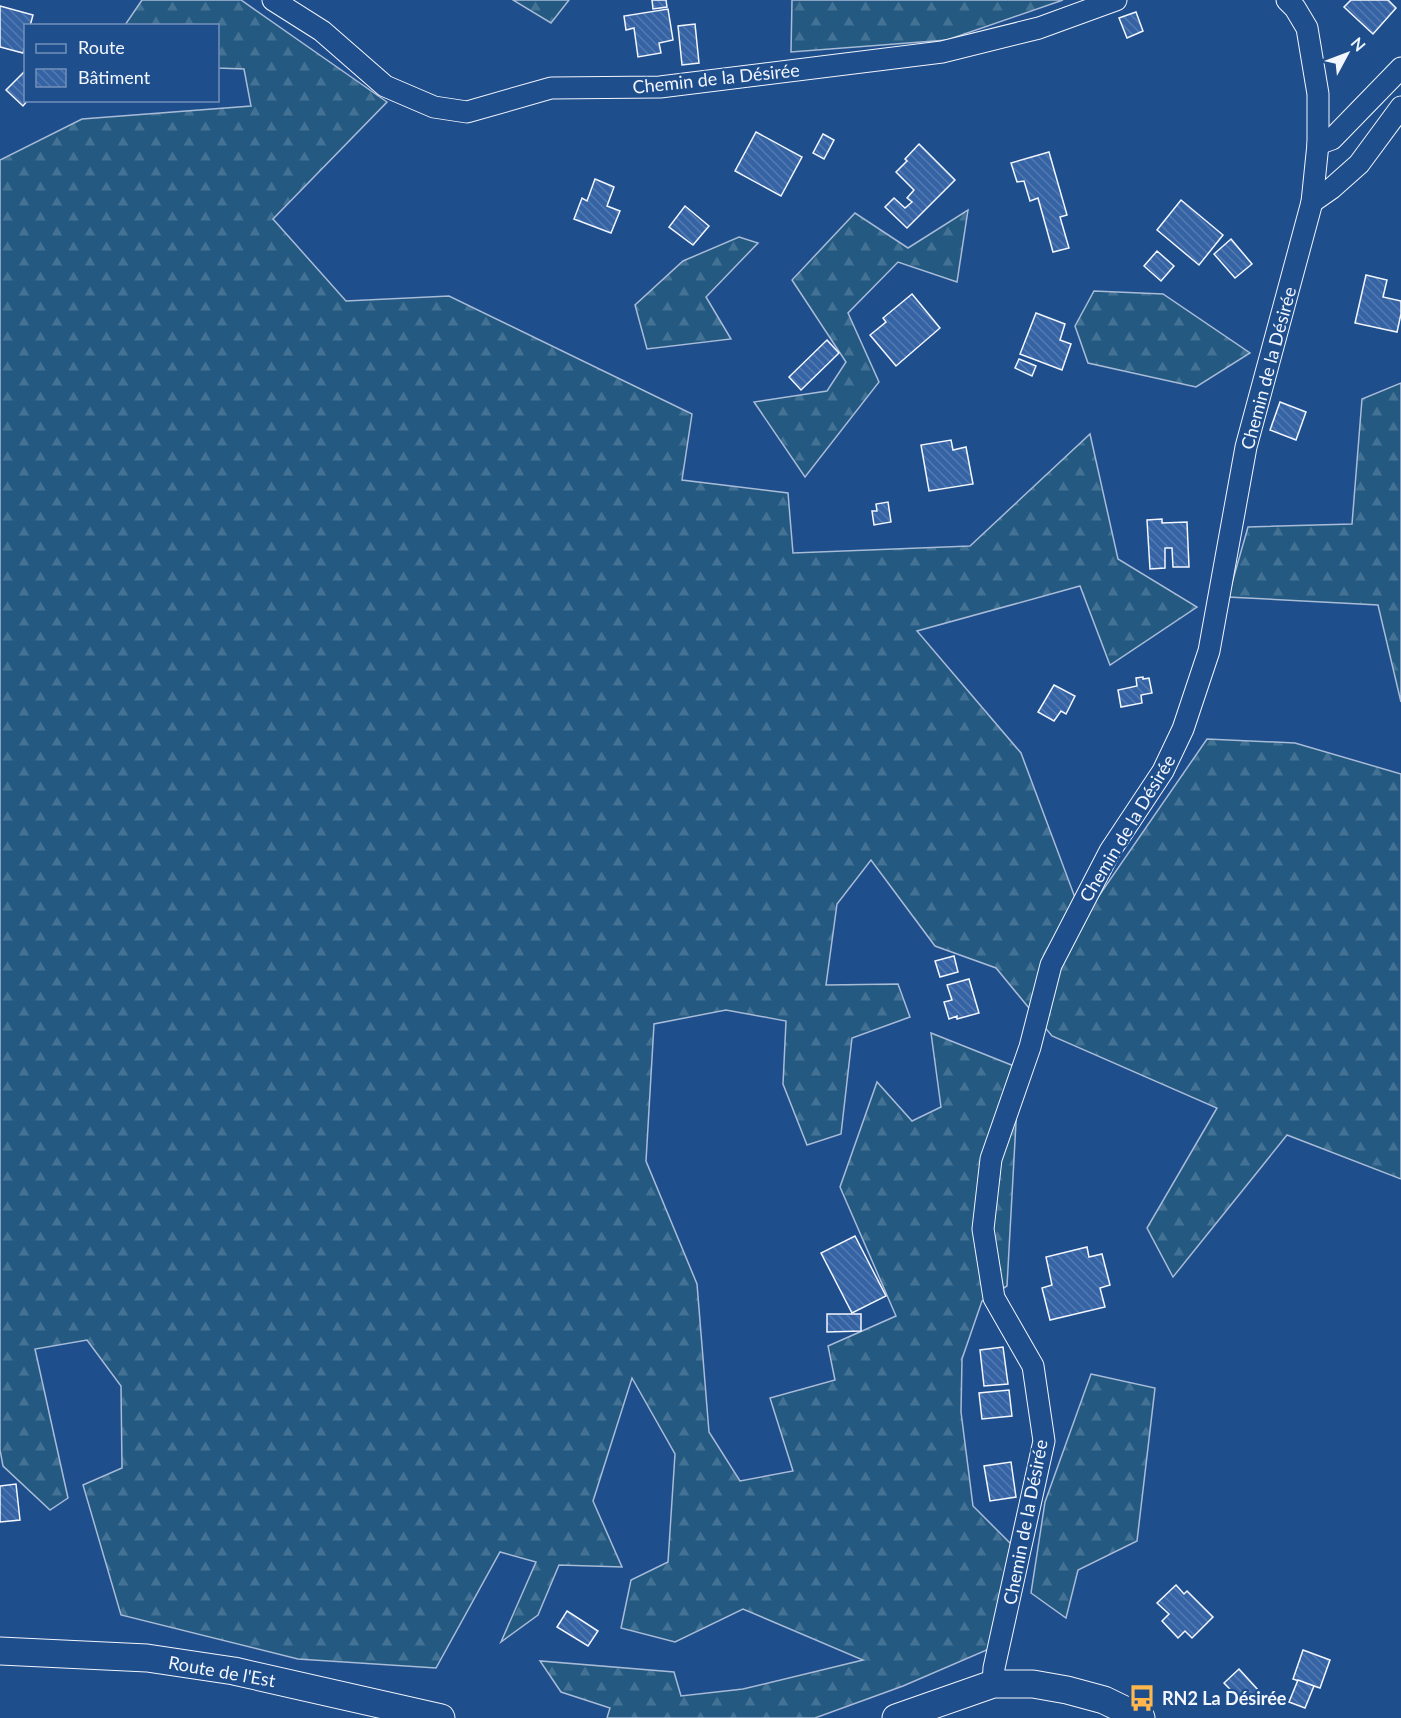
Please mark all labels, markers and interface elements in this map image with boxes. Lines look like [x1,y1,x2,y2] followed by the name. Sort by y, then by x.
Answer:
[24,24,219,102] legend
[1317,24,1377,84] north arrow
[1347,33,1370,55] text: N
[78,36,125,58] text: Route
[631,58,801,98] street label: Chemin de la Désirée
[78,66,151,88] text: Bâtiment
[1236,284,1300,452] street label: Chemin de la Désirée
[1074,750,1180,906] street label: Chemin de la Désirée
[998,1438,1052,1606] street label: Chemin de la Désirée
[167,1651,278,1691] street label: Route de l'Est
[1127,1683,1157,1713] bus stop icon: RN2 La Désirée
[1162,1687,1287,1709] place label: RN2 La Désirée

